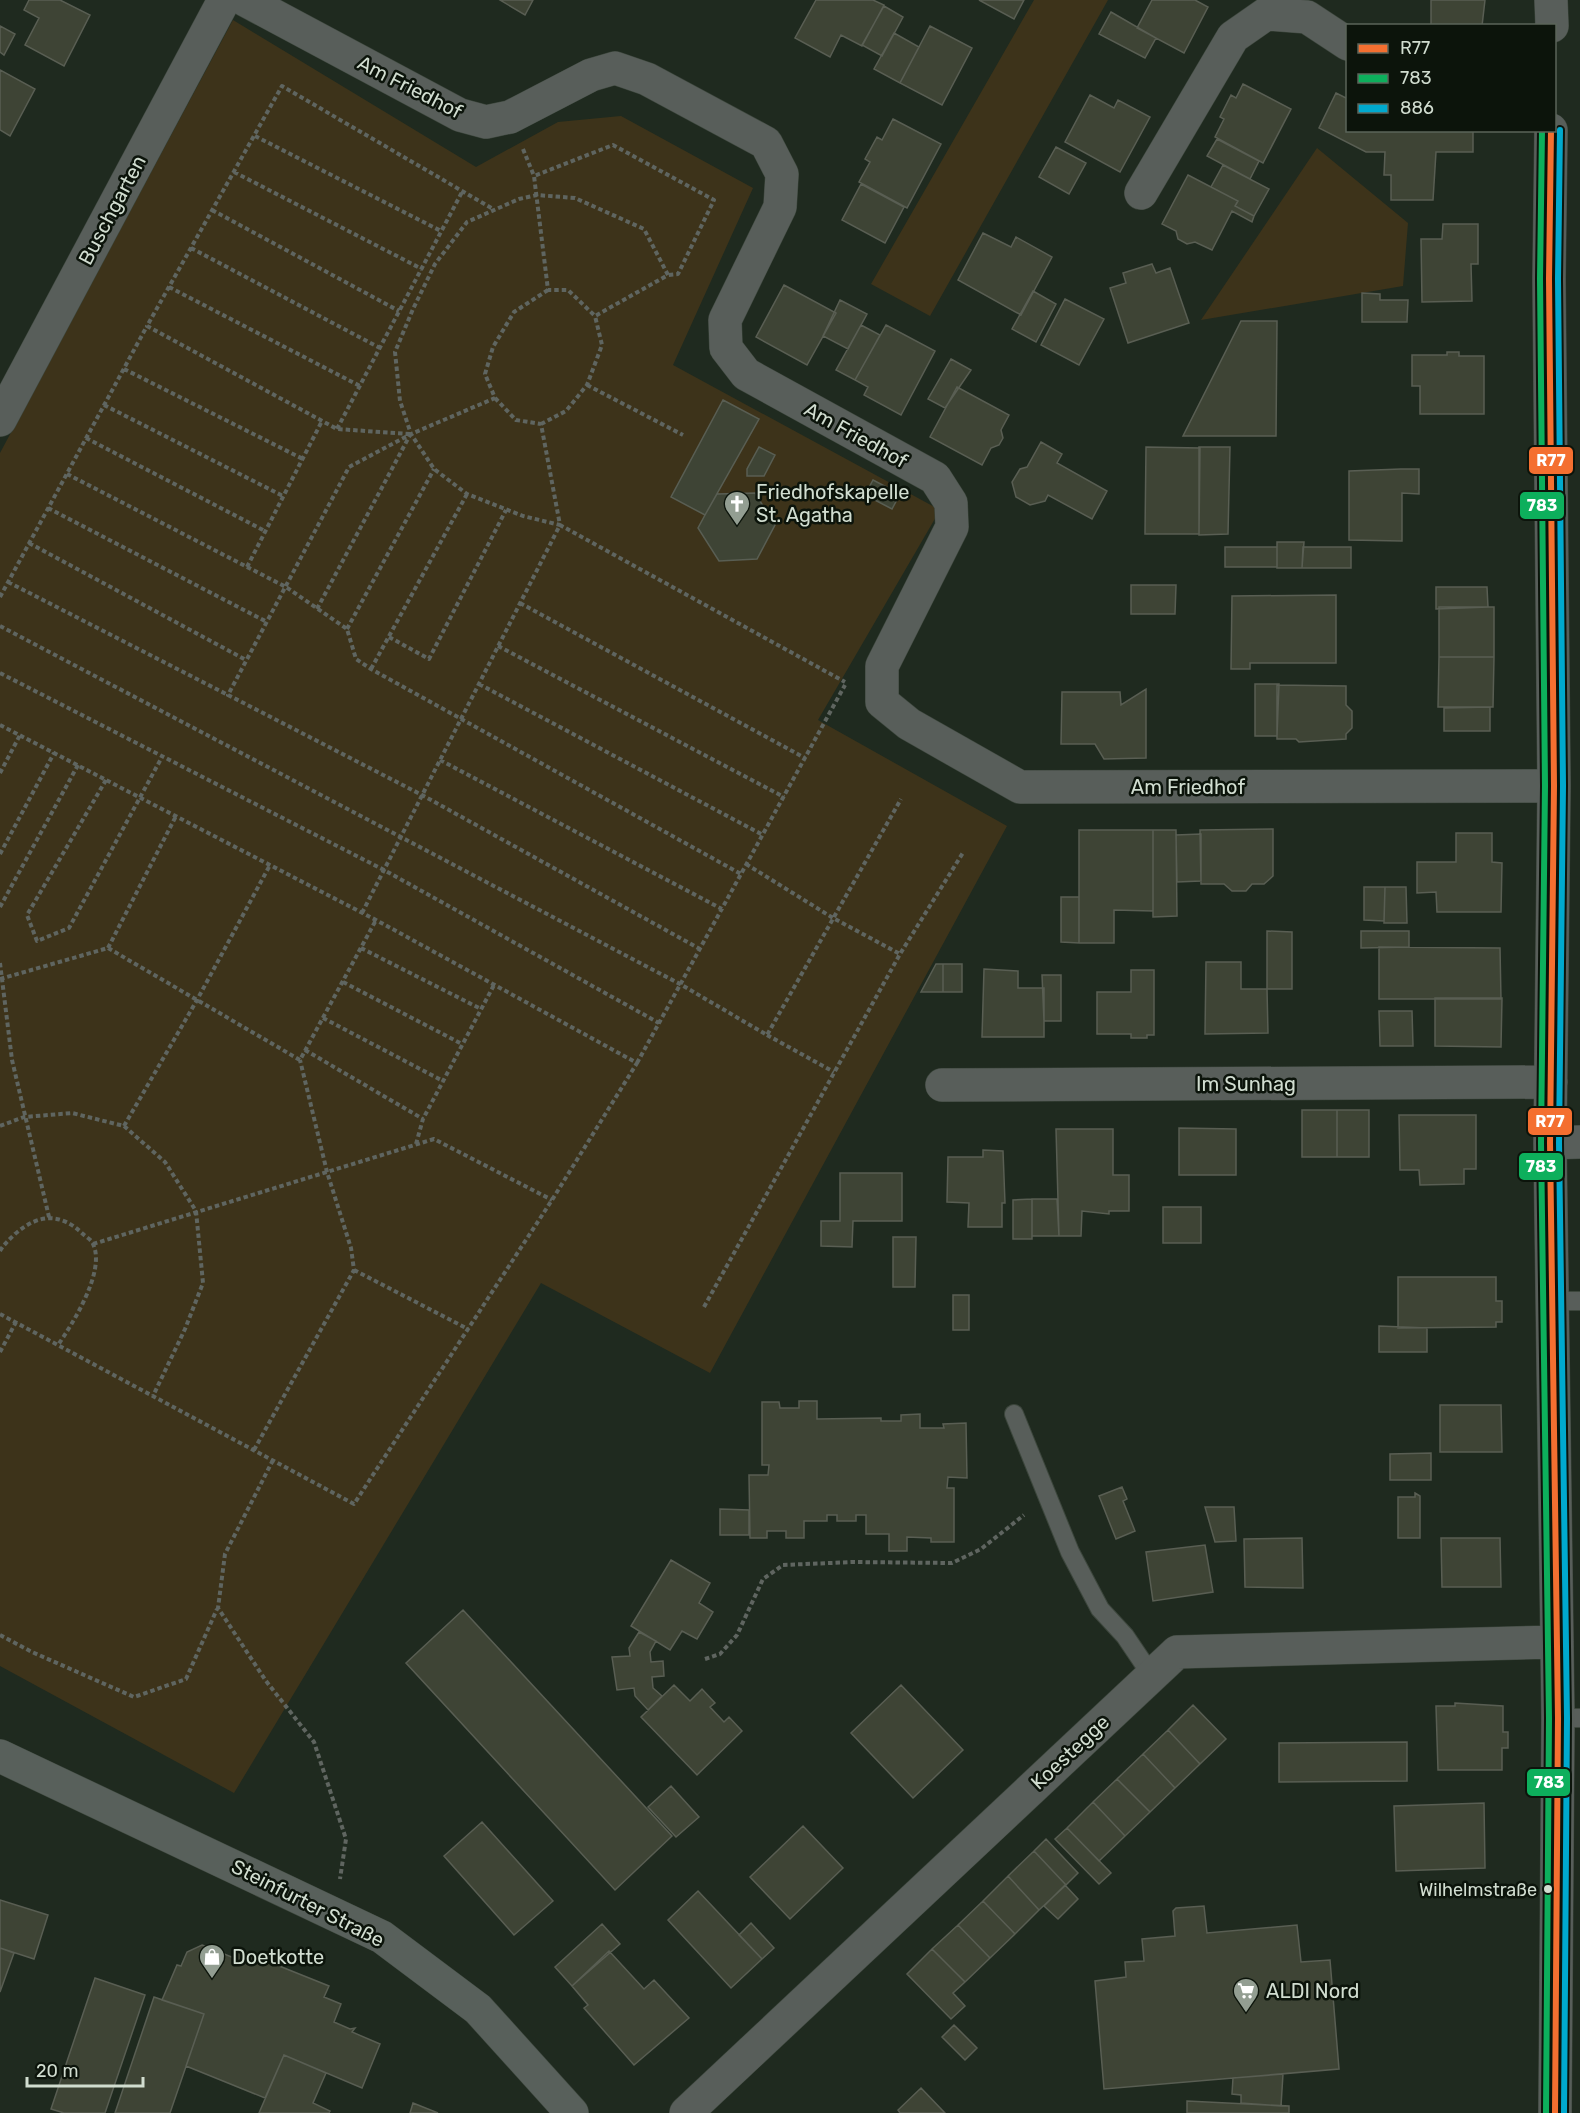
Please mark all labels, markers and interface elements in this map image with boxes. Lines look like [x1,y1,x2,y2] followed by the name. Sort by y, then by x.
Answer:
[1346,24,1556,132] legend
[1400,37,1430,59] text: R77
[354,50,467,124] street label: Am Friedhof
[1400,67,1432,89] text: 783
[1400,97,1434,119] text: 886
[73,151,151,269] street label: Buschgarten
[800,397,912,473] street label: Am Friedhof
[1528,446,1574,475] line badge: R77
[1536,451,1566,470] text: R77
[756,480,910,527] place label: Friedhofskapelle St. Agatha
[722,489,752,527] church icon: Friedhofskapelle St. Agatha
[1519,491,1565,520] line badge: 783
[1527,496,1557,515] text: 783
[1131,775,1245,799] street label: Am Friedhof
[1196,1072,1296,1096] street label: Im Sunhag
[1527,1107,1573,1136] line badge: R77
[1535,1112,1565,1131] text: R77
[1518,1152,1564,1181] line badge: 783
[1526,1157,1556,1176] text: 783
[1026,1710,1114,1794] street label: Koestegge
[1526,1768,1571,1797] line badge: 783
[1534,1773,1564,1792] text: 783
[228,1854,388,1952] street label: Steinfurter Straße
[1419,1879,1537,1901] place label: Wilhelmstraße
[1542,1883,1554,1895] marker: Wilhelmstraße
[197,1942,227,1980] shop icon: Doetkotte
[232,1945,324,1969] place label: Doetkotte
[1231,1976,1261,2014] supermarket icon: ALDI Nord
[1266,1979,1359,2003] place label: ALDI Nord
[27,2050,142,2088] scale bar
[36,2060,78,2082] text: 20 m

